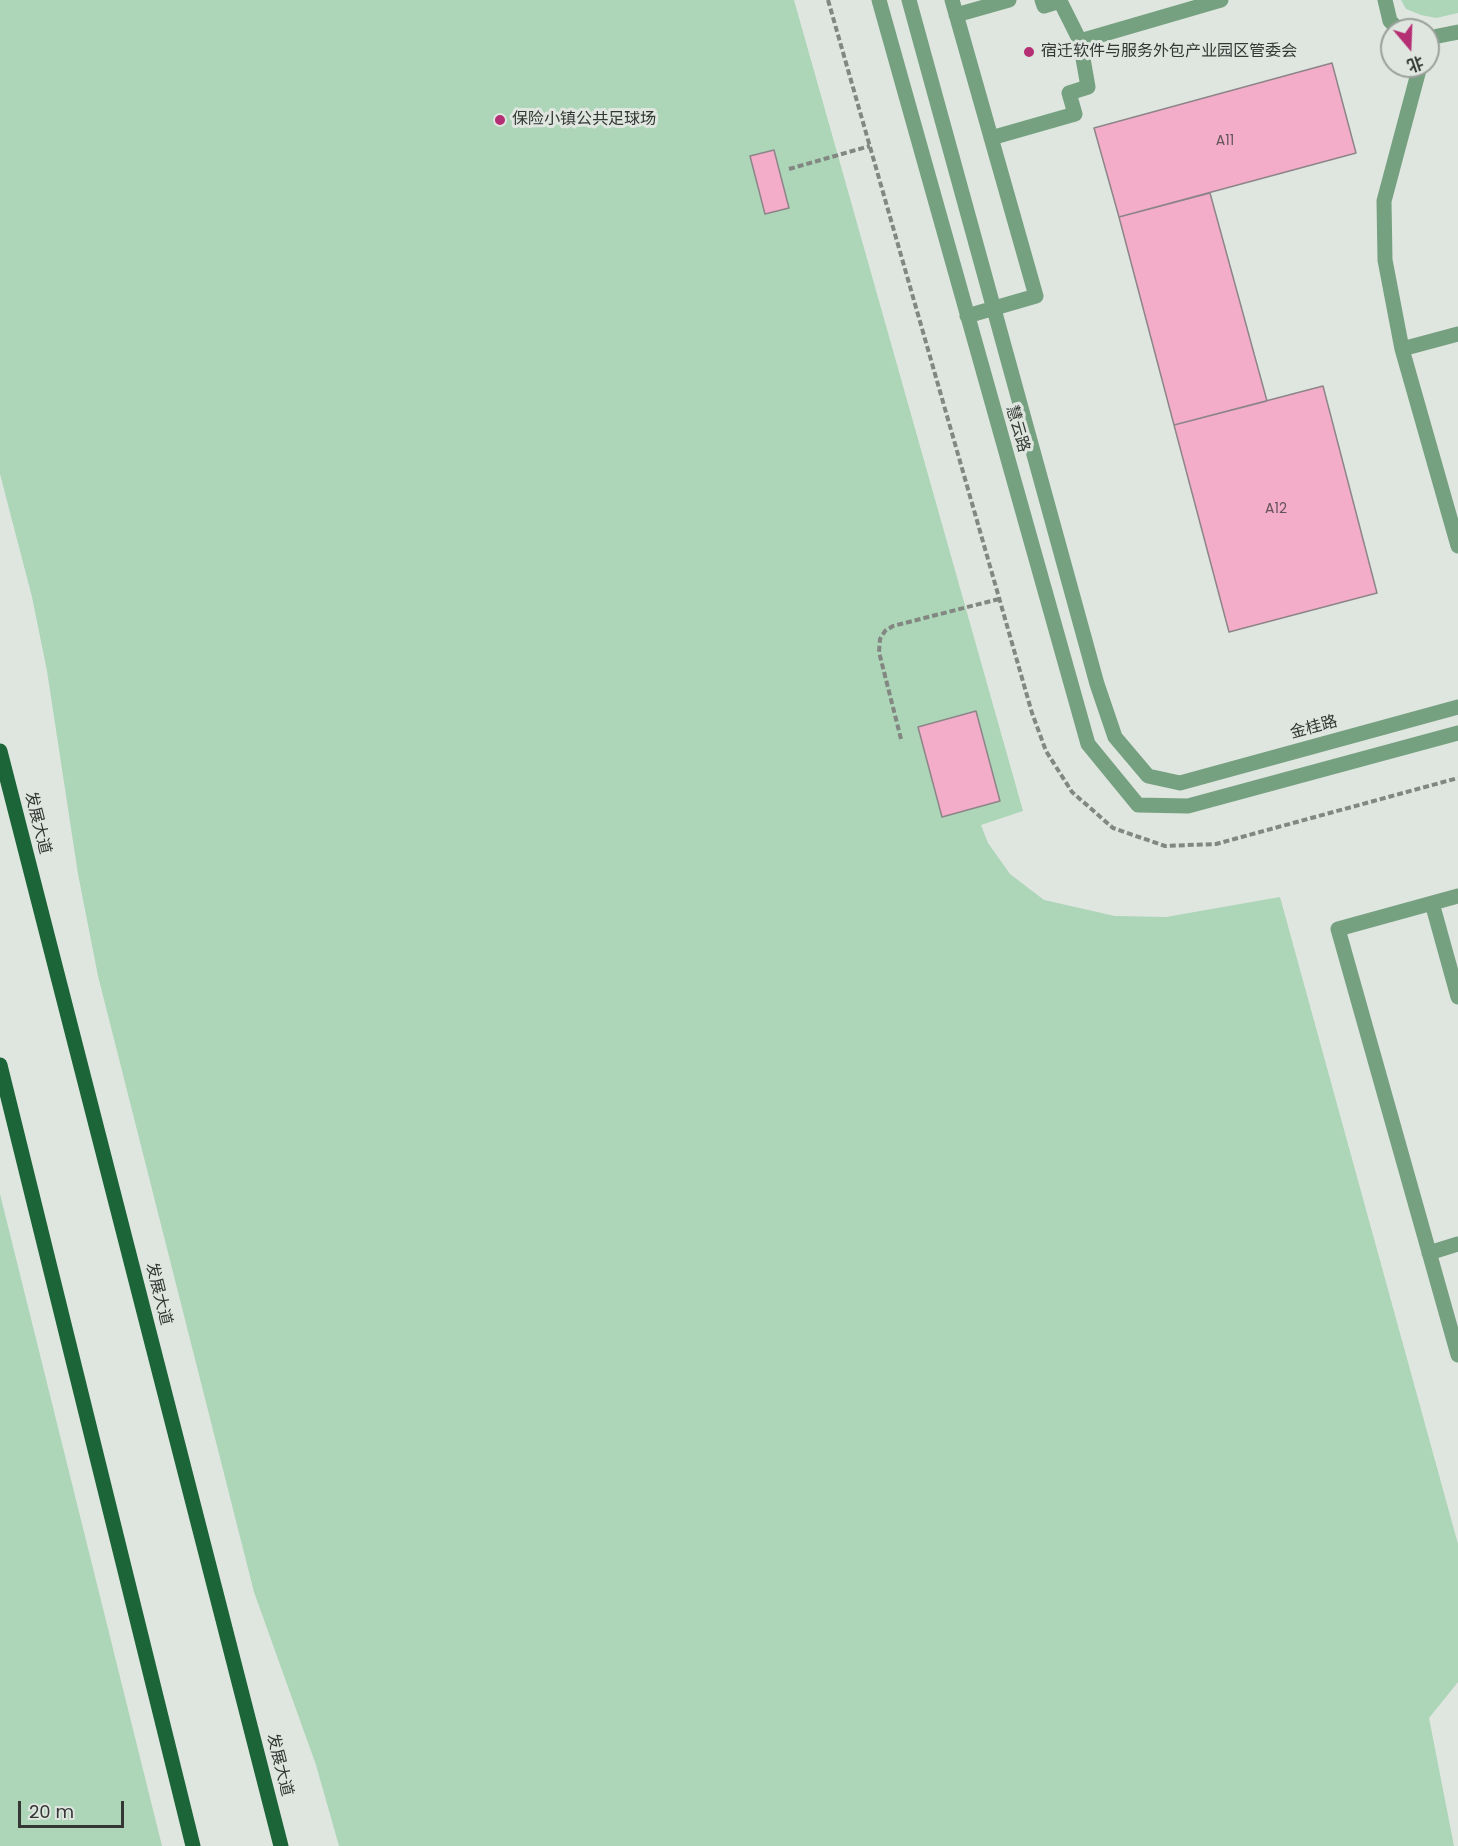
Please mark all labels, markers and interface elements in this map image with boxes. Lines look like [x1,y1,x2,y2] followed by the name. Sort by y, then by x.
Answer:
[1380,18,1440,78] north arrow
[1041,42,1297,62] place label: 宿迁软件与服务外包产业园区管委会
[1022,45,1036,59] marker: 宿迁软件与服务外包产业园区管委会
[1404,50,1427,77] text: 北
[512,110,656,130] place label: 保险小镇公共足球场
[493,113,507,127] marker: 保险小镇公共足球场
[1216,133,1234,149] house number: A11
[1001,403,1033,455] street label: 慧云路
[1265,501,1287,517] house number: A12
[1288,713,1340,743] street label: 金桂路
[20,790,54,856] street label: 发展大道
[141,1261,175,1327] street label: 发展大道
[262,1732,296,1798] street label: 发展大道
[21,1789,128,1827] scale bar
[29,1799,74,1824] text: 20 m

